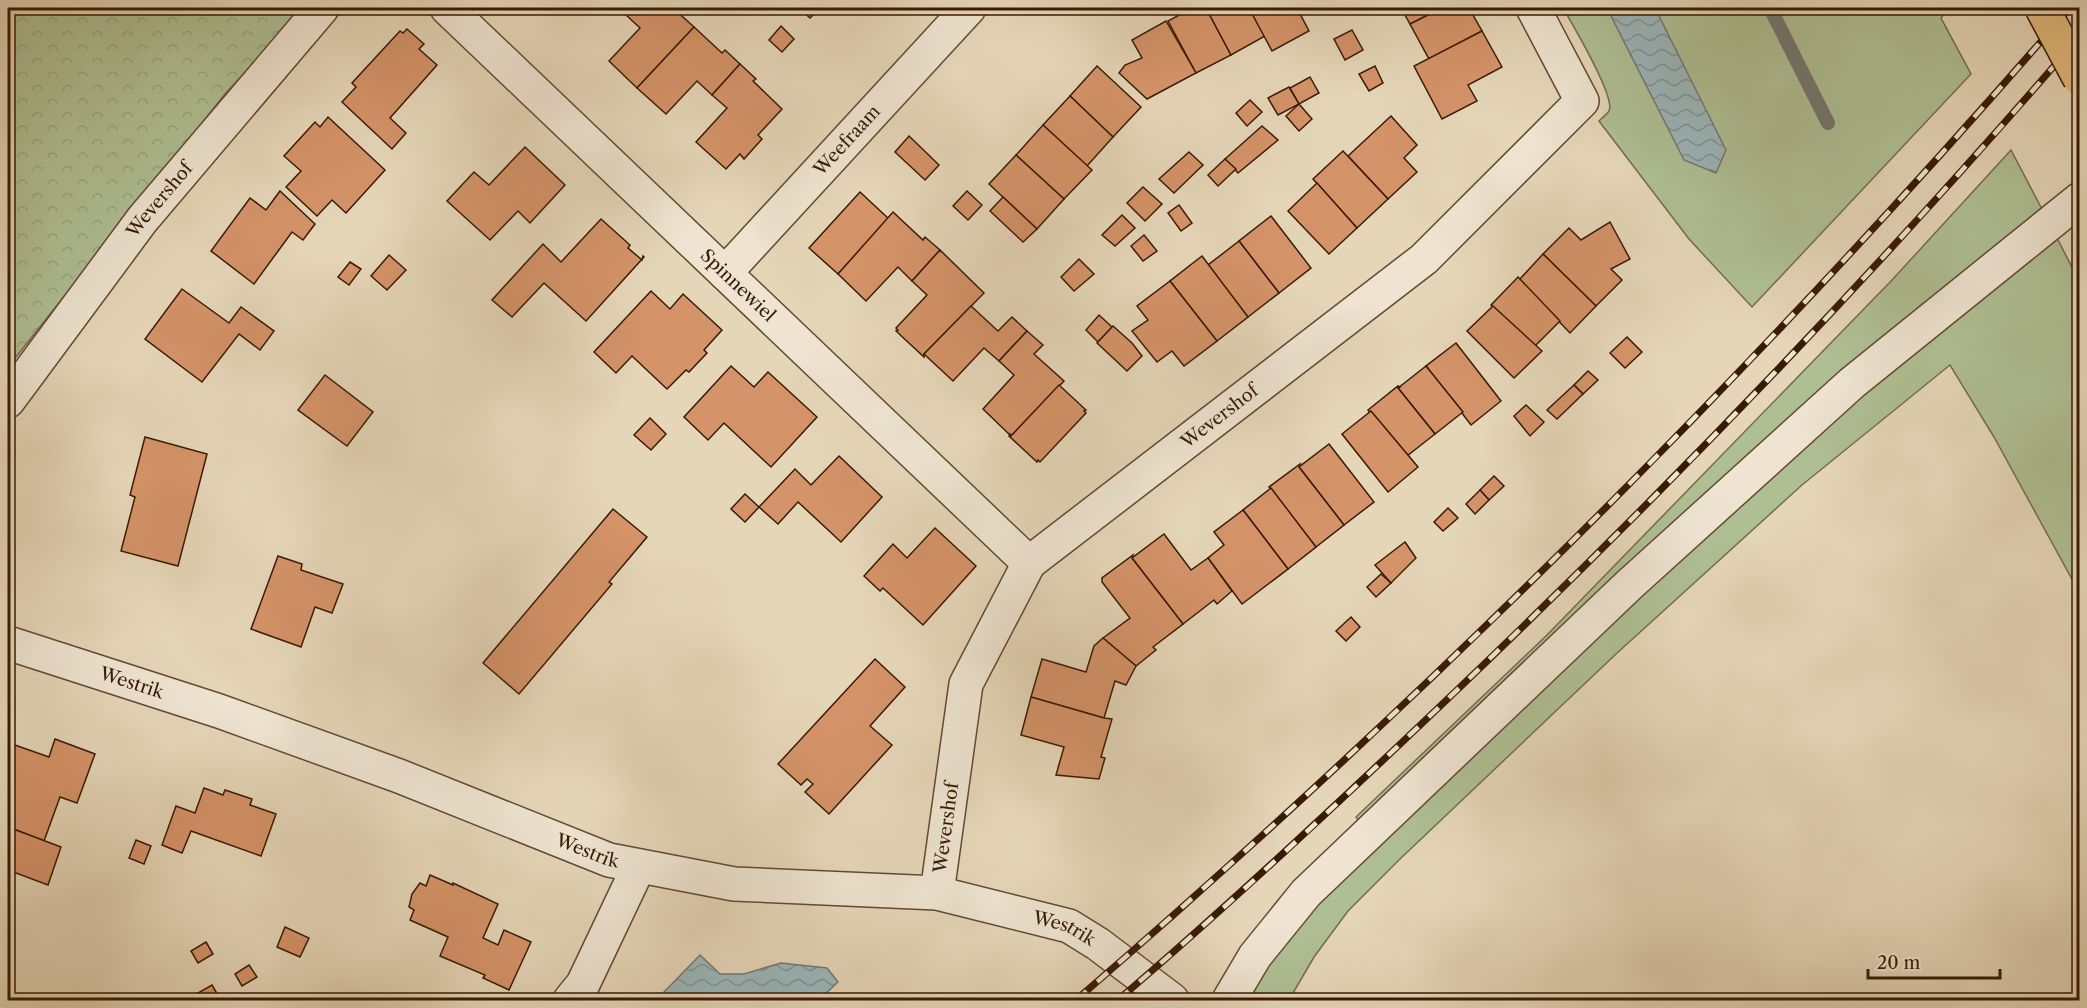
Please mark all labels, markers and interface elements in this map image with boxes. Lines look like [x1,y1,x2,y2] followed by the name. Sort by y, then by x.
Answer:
[808,101,885,181] street label: Weefraam
[121,156,199,243] street label: Wevershof
[696,245,780,326] street label: Spinnewiel
[1176,378,1265,453] street label: Wevershof
[96,662,168,704] street label: Westrik
[929,778,964,875] street label: Wevershof
[552,829,622,873] street label: Westrik
[1030,906,1101,952] street label: Westrik
[1868,942,2000,980] scale bar
[1877,952,1921,974] text: 20 m

